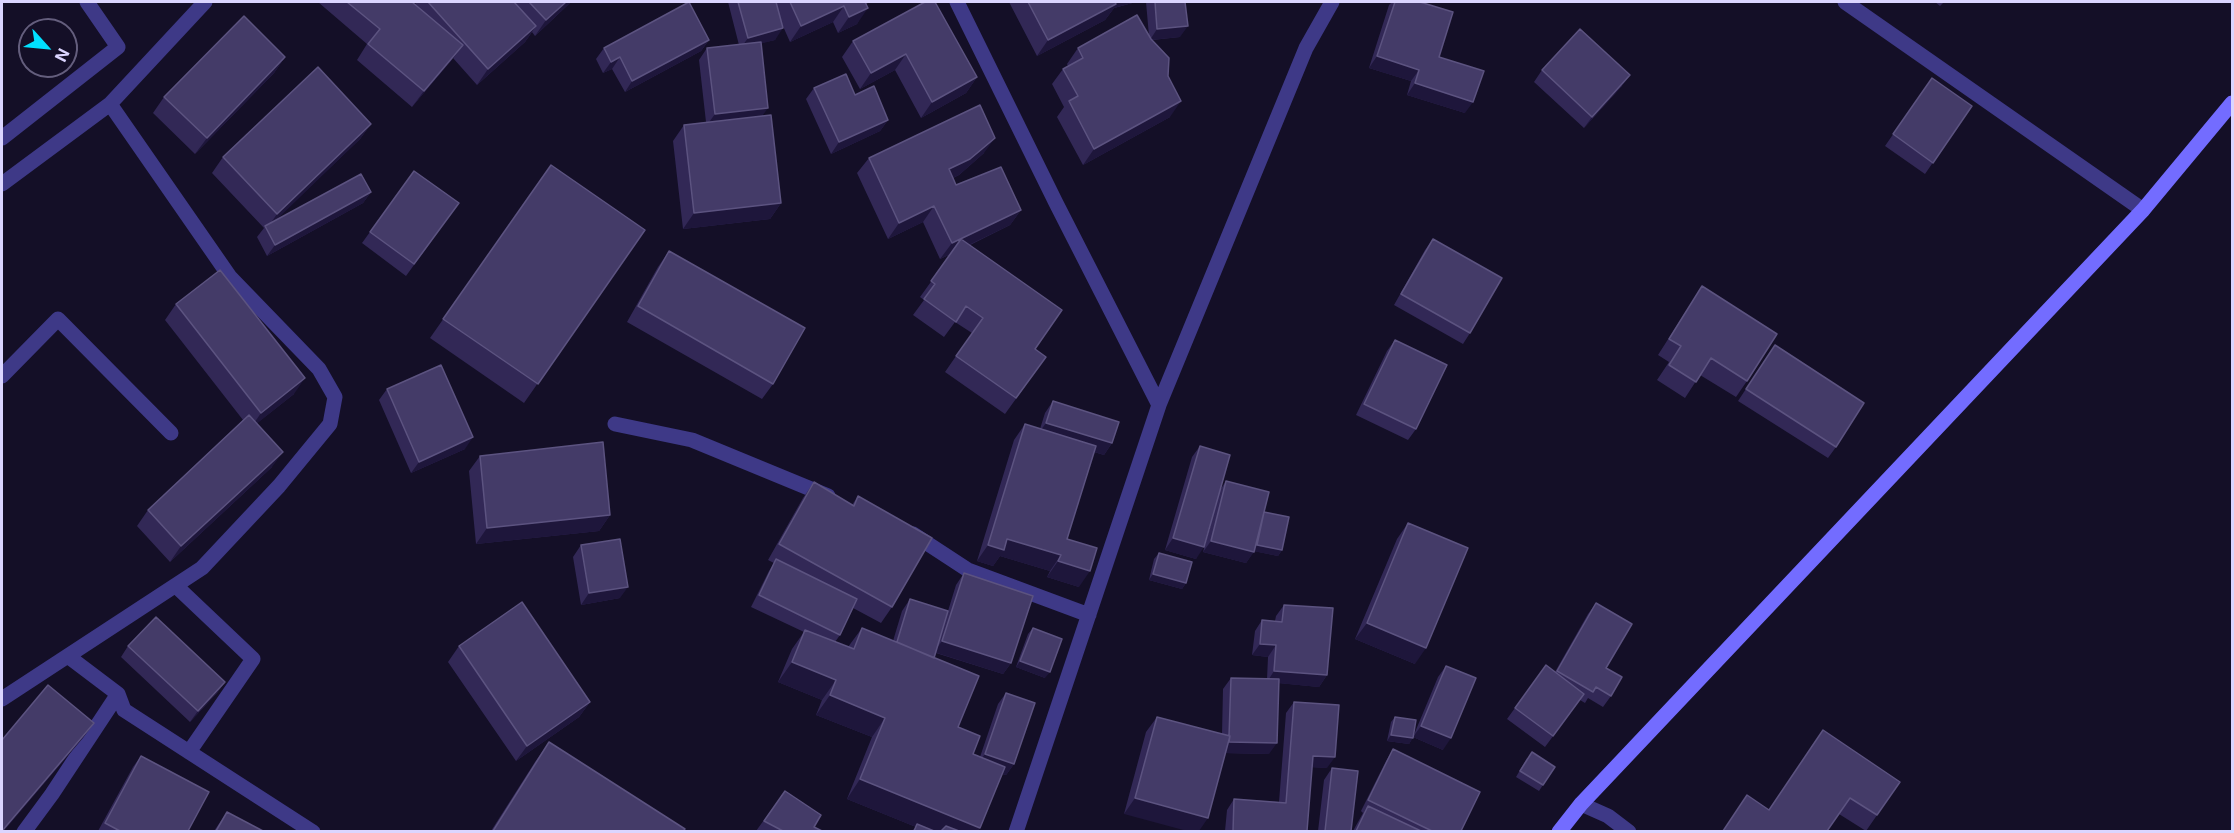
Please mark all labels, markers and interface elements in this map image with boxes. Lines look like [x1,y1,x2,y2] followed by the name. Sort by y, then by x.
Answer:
[18,18,78,78] north arrow
[51,45,74,65] text: N

